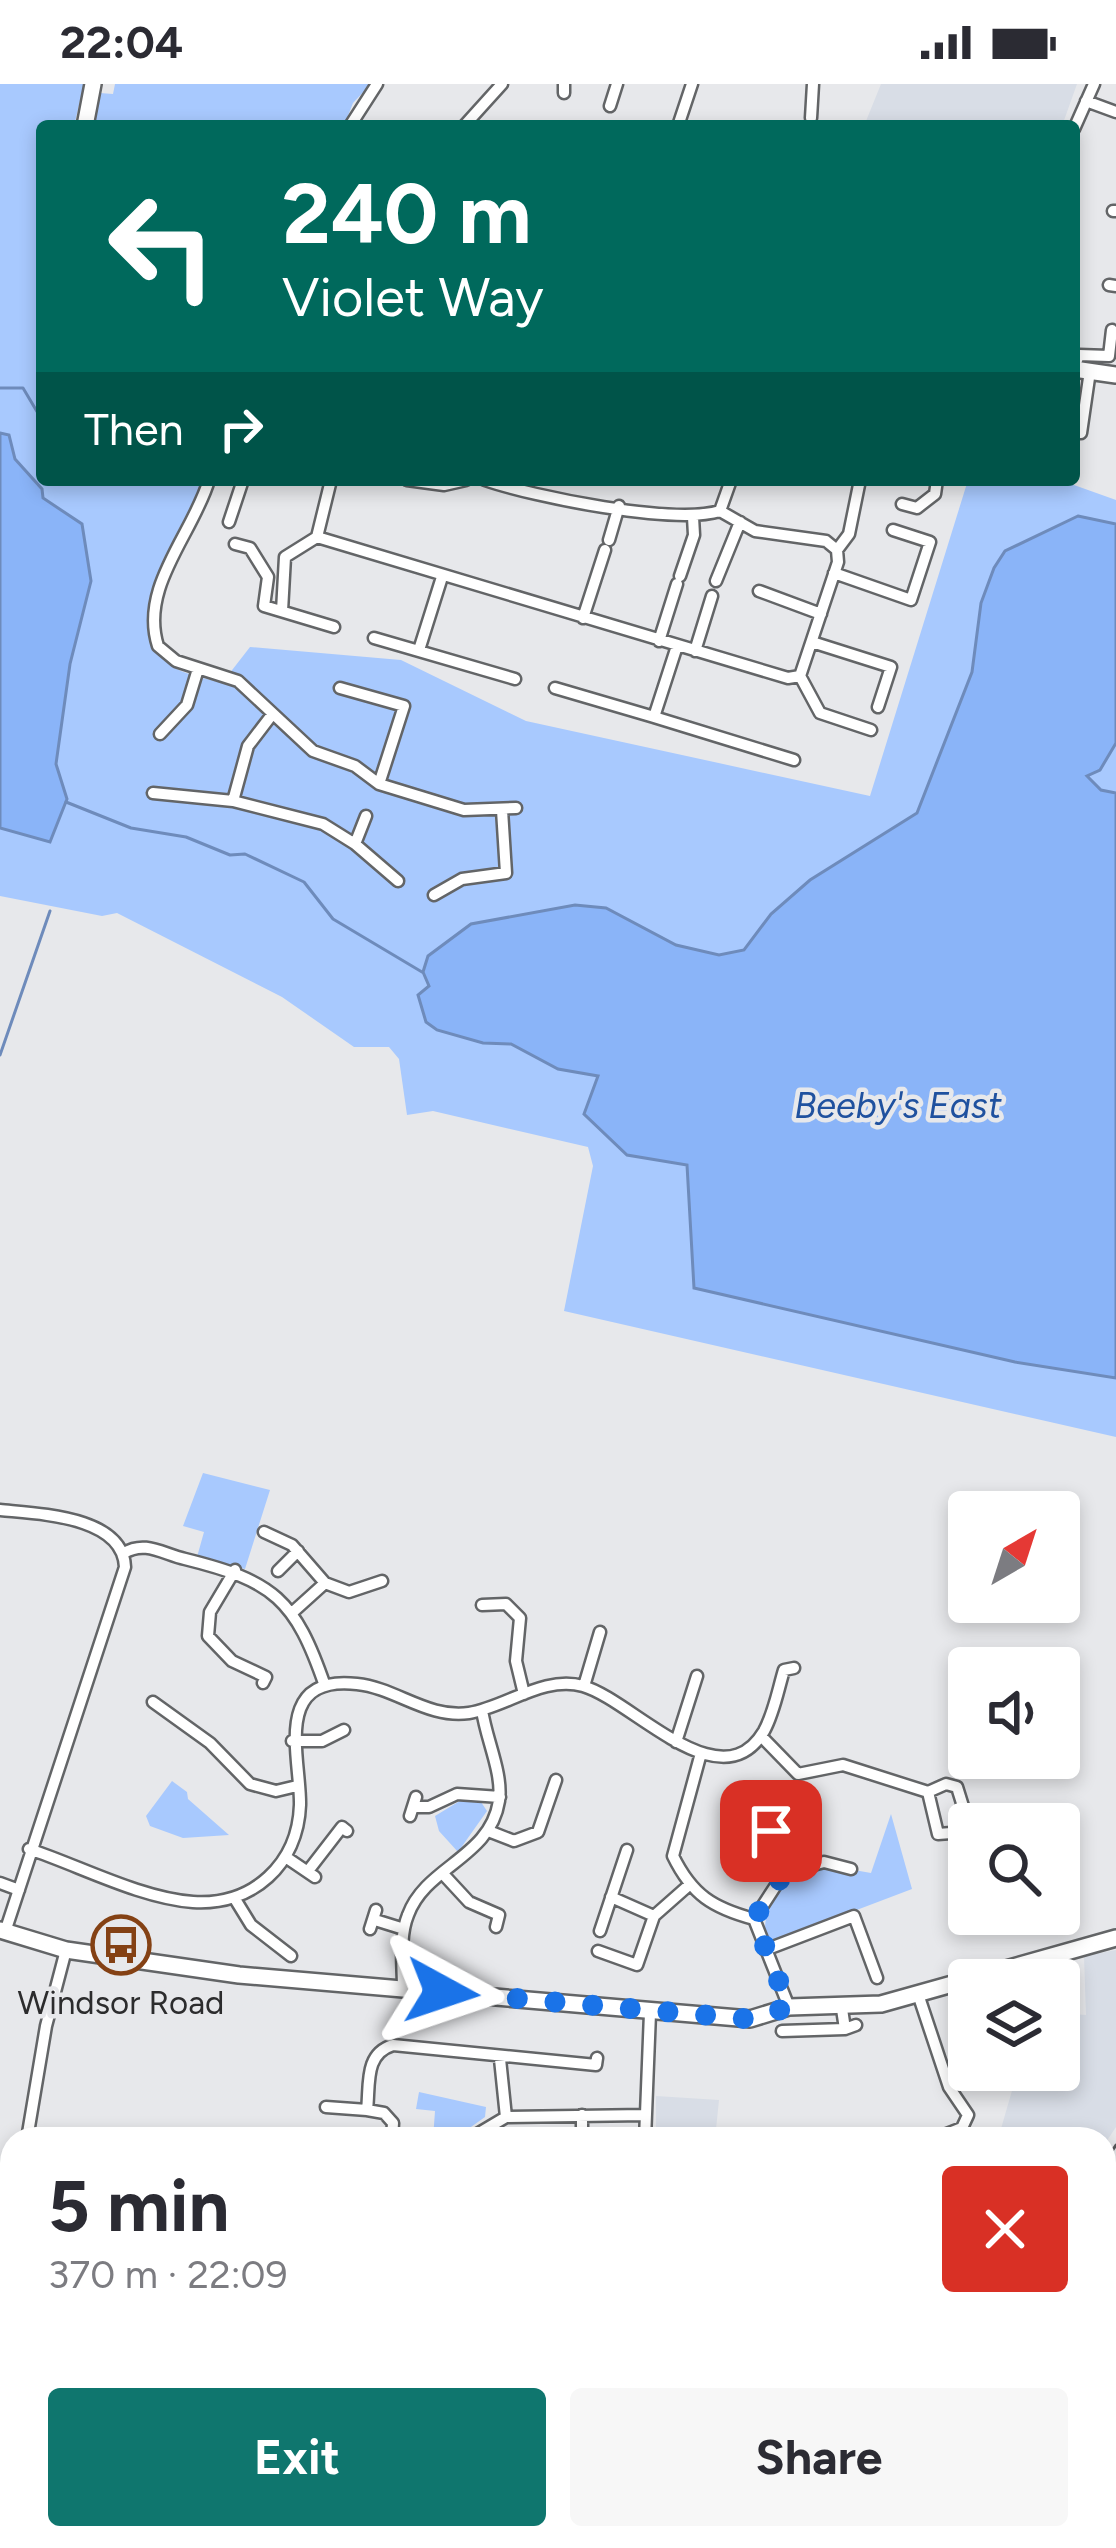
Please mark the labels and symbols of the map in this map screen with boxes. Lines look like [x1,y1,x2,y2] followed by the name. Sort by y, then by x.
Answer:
[794,1084,1002,1127] water label: Beeby's East
[948,1491,1080,1623] north arrow
[720,1780,822,1882] pin
[90,1914,152,1976] bus stop icon: Windsor Road
[379,1929,505,2055] position arrow
[18,1983,224,2022] place label: Windsor Road

